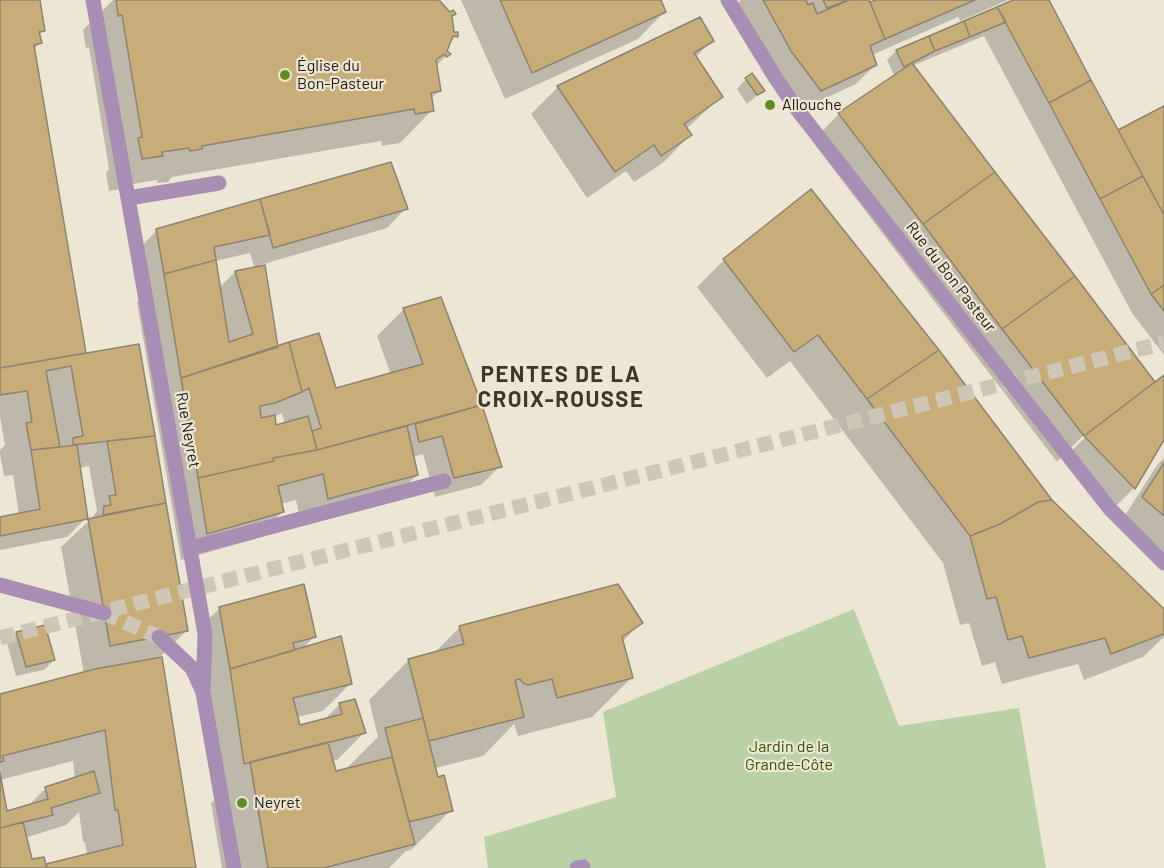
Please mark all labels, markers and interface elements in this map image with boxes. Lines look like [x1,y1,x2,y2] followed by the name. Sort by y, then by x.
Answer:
[297,56,384,94] place label: Église du Bon-Pasteur
[278,68,292,82] marker: Église du Bon-Pasteur
[782,95,842,115] place label: Allouche
[763,98,777,112] marker: Allouche
[902,218,1000,336] street label: Rue du Bon Pasteur
[478,362,644,414] district label: PENTES DE LA CROIX-ROUSSE
[172,391,204,469] street label: Rue Neyret
[745,737,833,775] park label: Jardin de la Grande-Côte
[254,793,300,813] place label: Neyret
[235,796,249,810] marker: Neyret

